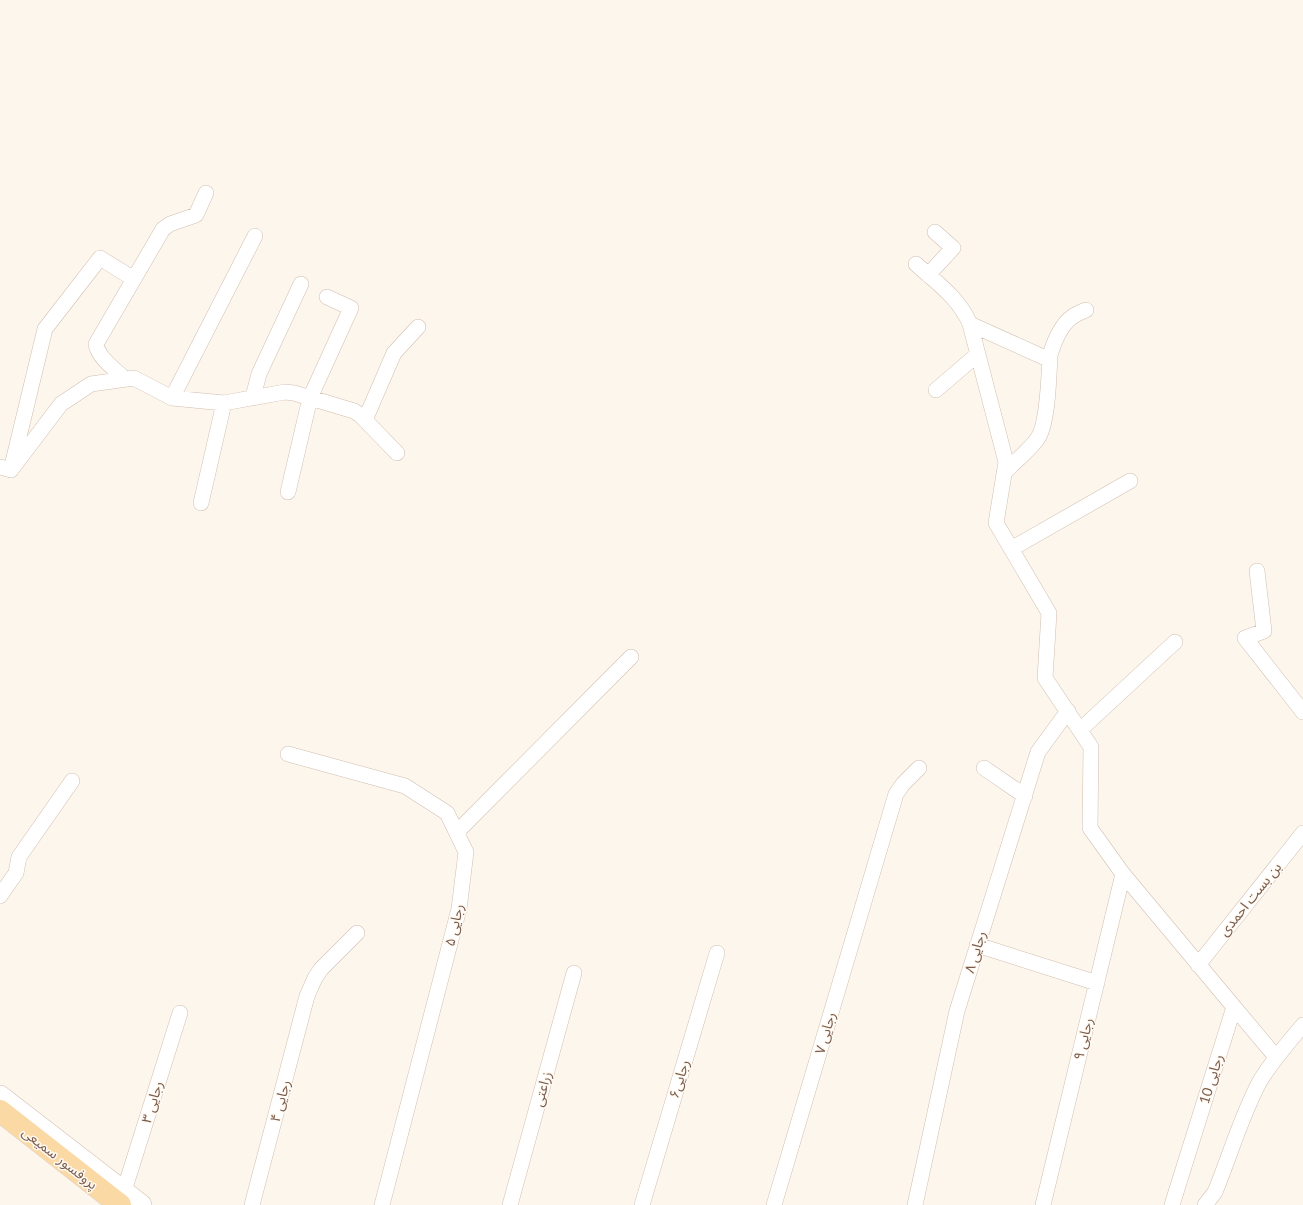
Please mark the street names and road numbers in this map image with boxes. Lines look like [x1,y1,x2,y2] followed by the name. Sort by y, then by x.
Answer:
[1215,858,1285,940] street label: بن بست احمدی
[440,902,468,948] street label: رجایی ۵
[960,929,990,975] street label: رجایی ۸
[810,1010,840,1056] street label: رجایی ۷
[1069,1016,1097,1062] street label: رجایی ۹
[1195,1052,1227,1106] street label: رجایی 10
[665,1058,693,1100] street label: رجایی۶
[529,1069,555,1109] street label: زراعتی
[266,1078,294,1124] street label: رجایی ۴
[137,1079,167,1125] street label: رجایی ۳
[18,1123,102,1194] street label: پروفسور سمیعی

